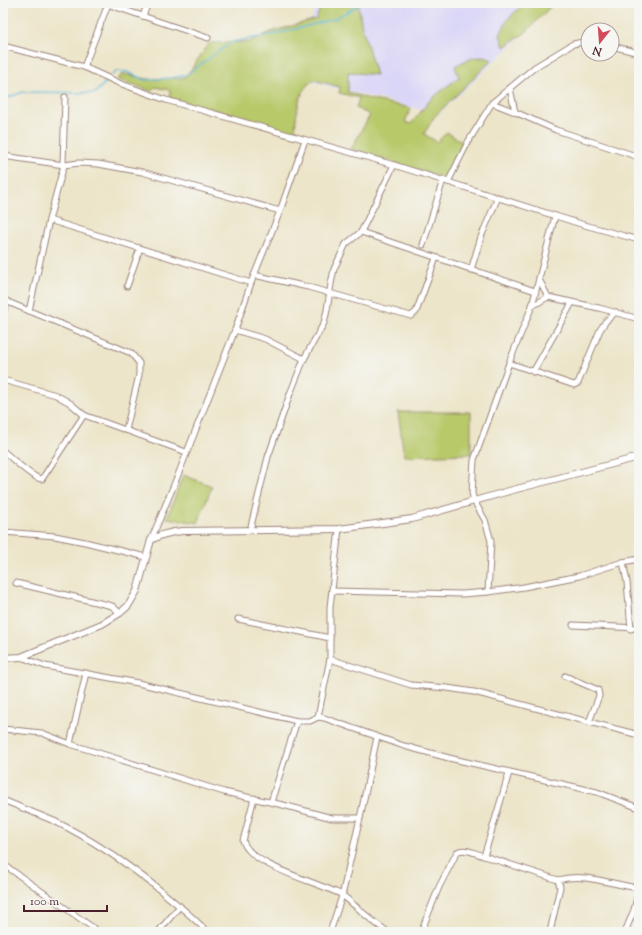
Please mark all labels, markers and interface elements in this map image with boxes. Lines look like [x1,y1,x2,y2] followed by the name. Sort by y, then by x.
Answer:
[580,22,620,62] north arrow
[591,42,605,60] text: N
[24,887,107,913] scale bar
[30,893,59,911] text: 100 m

